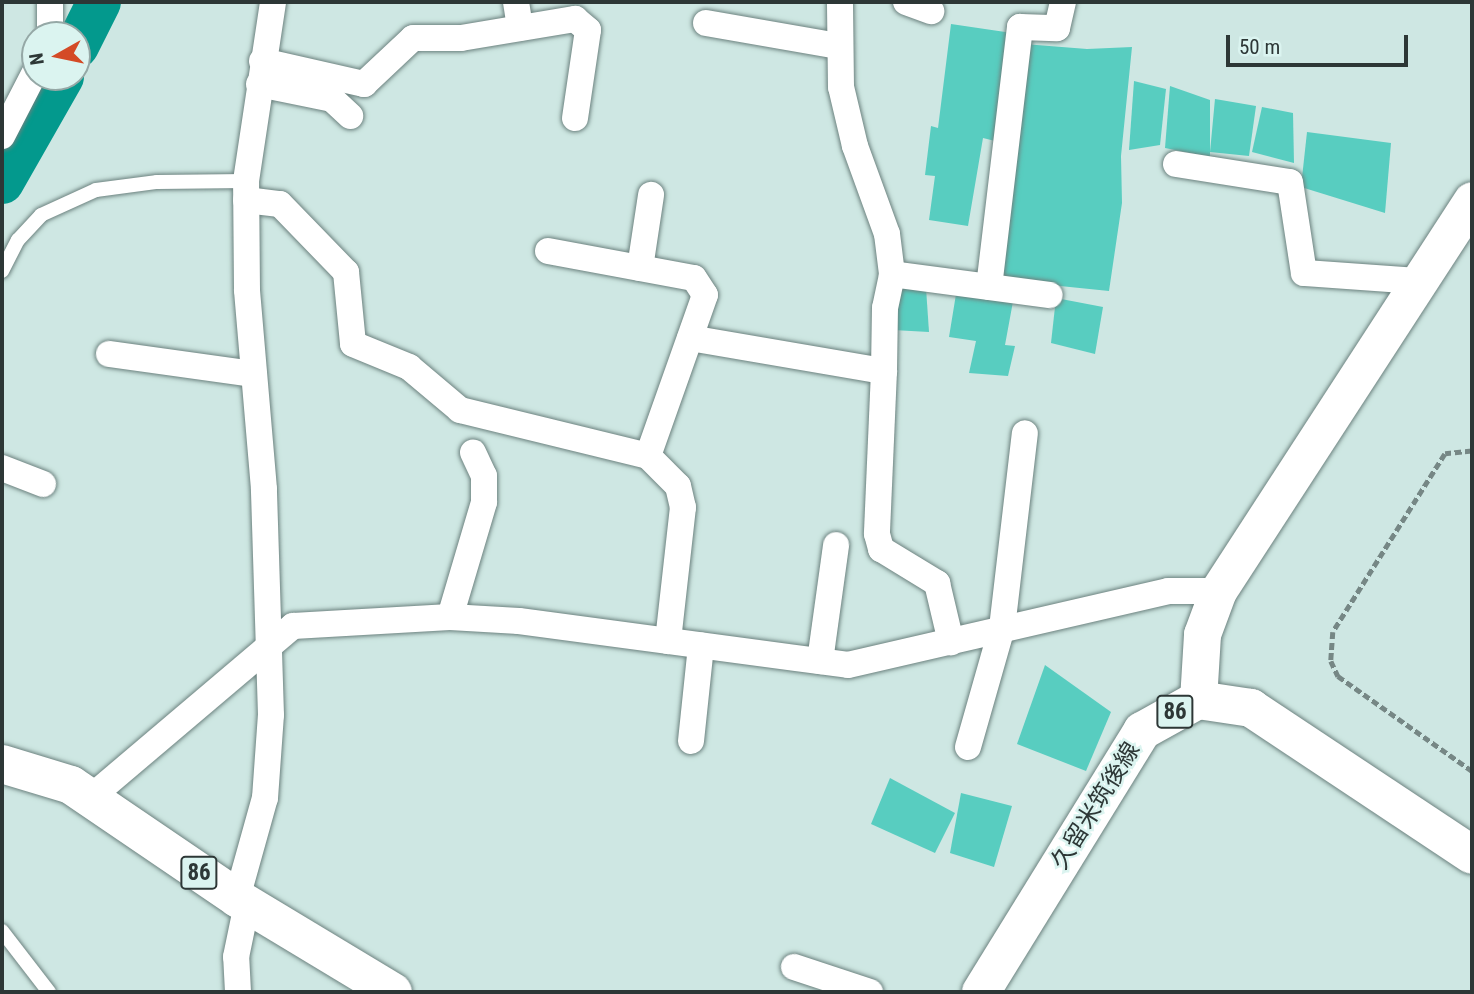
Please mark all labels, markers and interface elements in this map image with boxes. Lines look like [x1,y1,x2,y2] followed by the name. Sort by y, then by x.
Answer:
[21,21,91,91] north arrow
[1229,21,1411,65] scale bar
[1239,35,1280,59] text: 50 m
[24,52,49,67] text: N
[1156,692,1194,732] road number: 86
[1046,737,1146,875] street label: 久留米筑後線
[180,853,218,892] road number: 86

